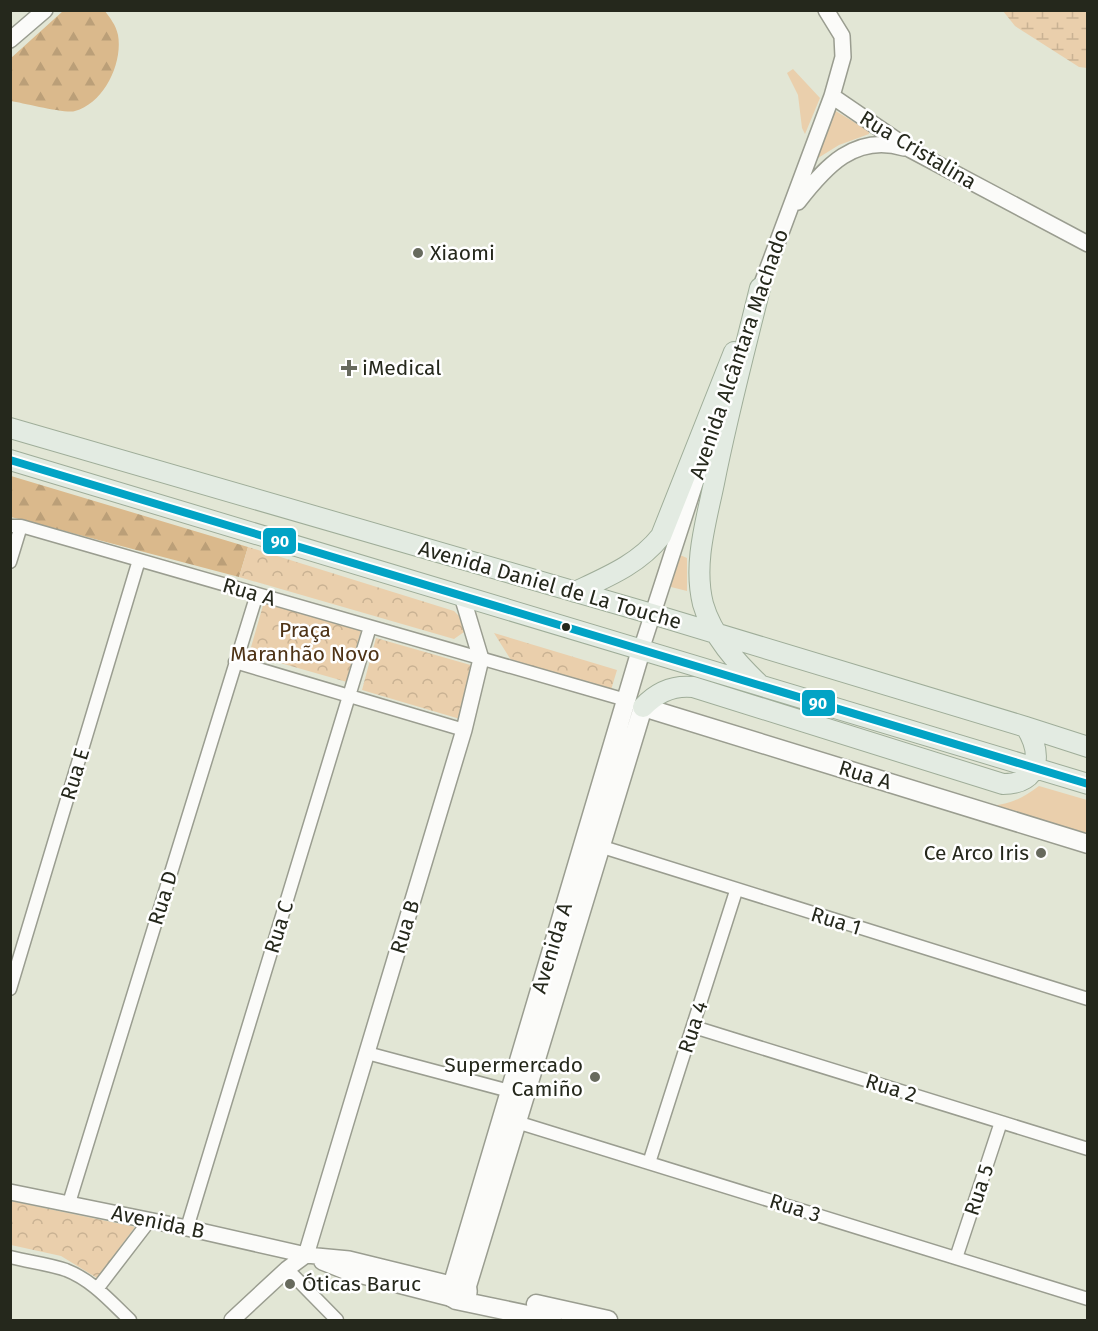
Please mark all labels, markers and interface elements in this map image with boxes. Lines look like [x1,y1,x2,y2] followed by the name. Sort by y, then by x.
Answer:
[855,105,981,195] street label: Rua Cristalina
[684,226,794,482] street label: Avenida Alcântara Machado
[430,240,495,266] place label: Xiaomi
[411,246,425,260] marker: Xiaomi
[362,355,441,381] place label: iMedical
[340,359,358,377] marker: iMedical
[262,527,297,555] line badge: 90
[271,532,289,551] text: 90
[415,535,685,635] street label: Avenida Daniel de La Touche
[219,572,279,612] street label: Rua A
[230,617,380,667] park label: Praça Maranhão Novo
[560,621,572,633] unlabelled marker
[801,689,836,717] line badge: 90
[809,694,827,713] text: 90
[55,745,95,803] street label: Rua E
[835,755,895,795] street label: Rua A
[924,840,1029,866] place label: Ce Arco Iris
[1034,846,1048,860] marker: Ce Arco Iris
[142,868,184,928] street label: Rua D
[259,897,299,956] street label: Rua C
[385,897,425,957] street label: Rua B
[526,899,578,997] street label: Avenida A
[808,901,864,941] street label: Rua 1
[672,998,714,1056] street label: Rua 4
[444,1052,583,1102] place label: Supermercado Camiño
[862,1068,920,1108] street label: Rua 2
[588,1070,602,1084] marker: Supermercado Camiño
[959,1161,999,1219] street label: Rua 5
[766,1188,824,1228] street label: Rua 3
[109,1199,207,1245] street label: Avenida B
[302,1271,421,1297] place label: Óticas Baruc
[283,1277,297,1291] marker: Óticas Baruc

